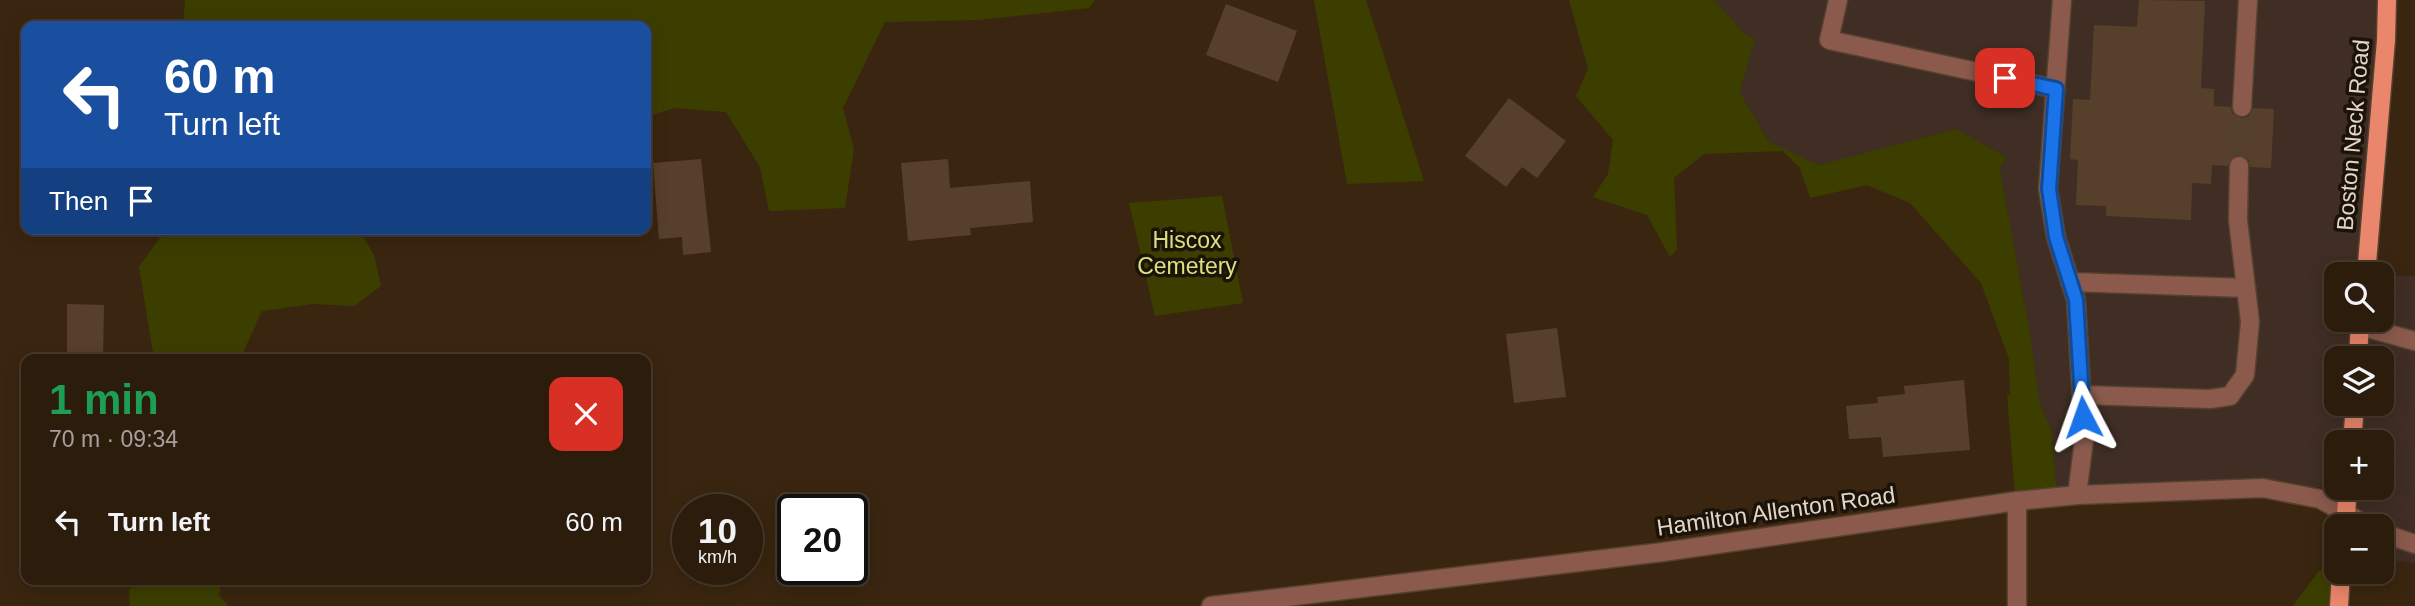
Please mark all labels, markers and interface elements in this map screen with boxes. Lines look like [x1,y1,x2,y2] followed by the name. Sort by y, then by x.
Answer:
[2332,38,2374,232] street label: Boston Neck Road
[1975,48,2035,108] pin
[49,49,140,140] icon: left
[164,49,276,103] text: 60 m
[1986,59,2024,97] icon: arrive
[164,106,280,142] text: Turn left
[122,182,160,220] icon: arrive
[49,186,108,216] text: Then
[1137,227,1237,279] park label: Hiscox Cemetery
[2324,262,2394,584] map controls
[2324,262,2394,332] button: search
[2324,346,2394,416] button: layers
[49,376,159,423] text: 1 min
[549,377,623,451] button: close
[2046,380,2120,454] position arrow
[49,426,178,452] text: 70 m · 09:34
[2324,430,2394,500] button: +
[1655,481,1897,541] street label: Hamilton Allenton Road
[777,494,868,585] speed limit sign: 20
[49,503,87,541] icon: left
[108,507,210,537] text: Turn left
[565,507,623,537] text: 60 m
[698,511,737,550] text: 10
[2324,514,2394,584] button: −
[698,547,737,567] text: km/h

